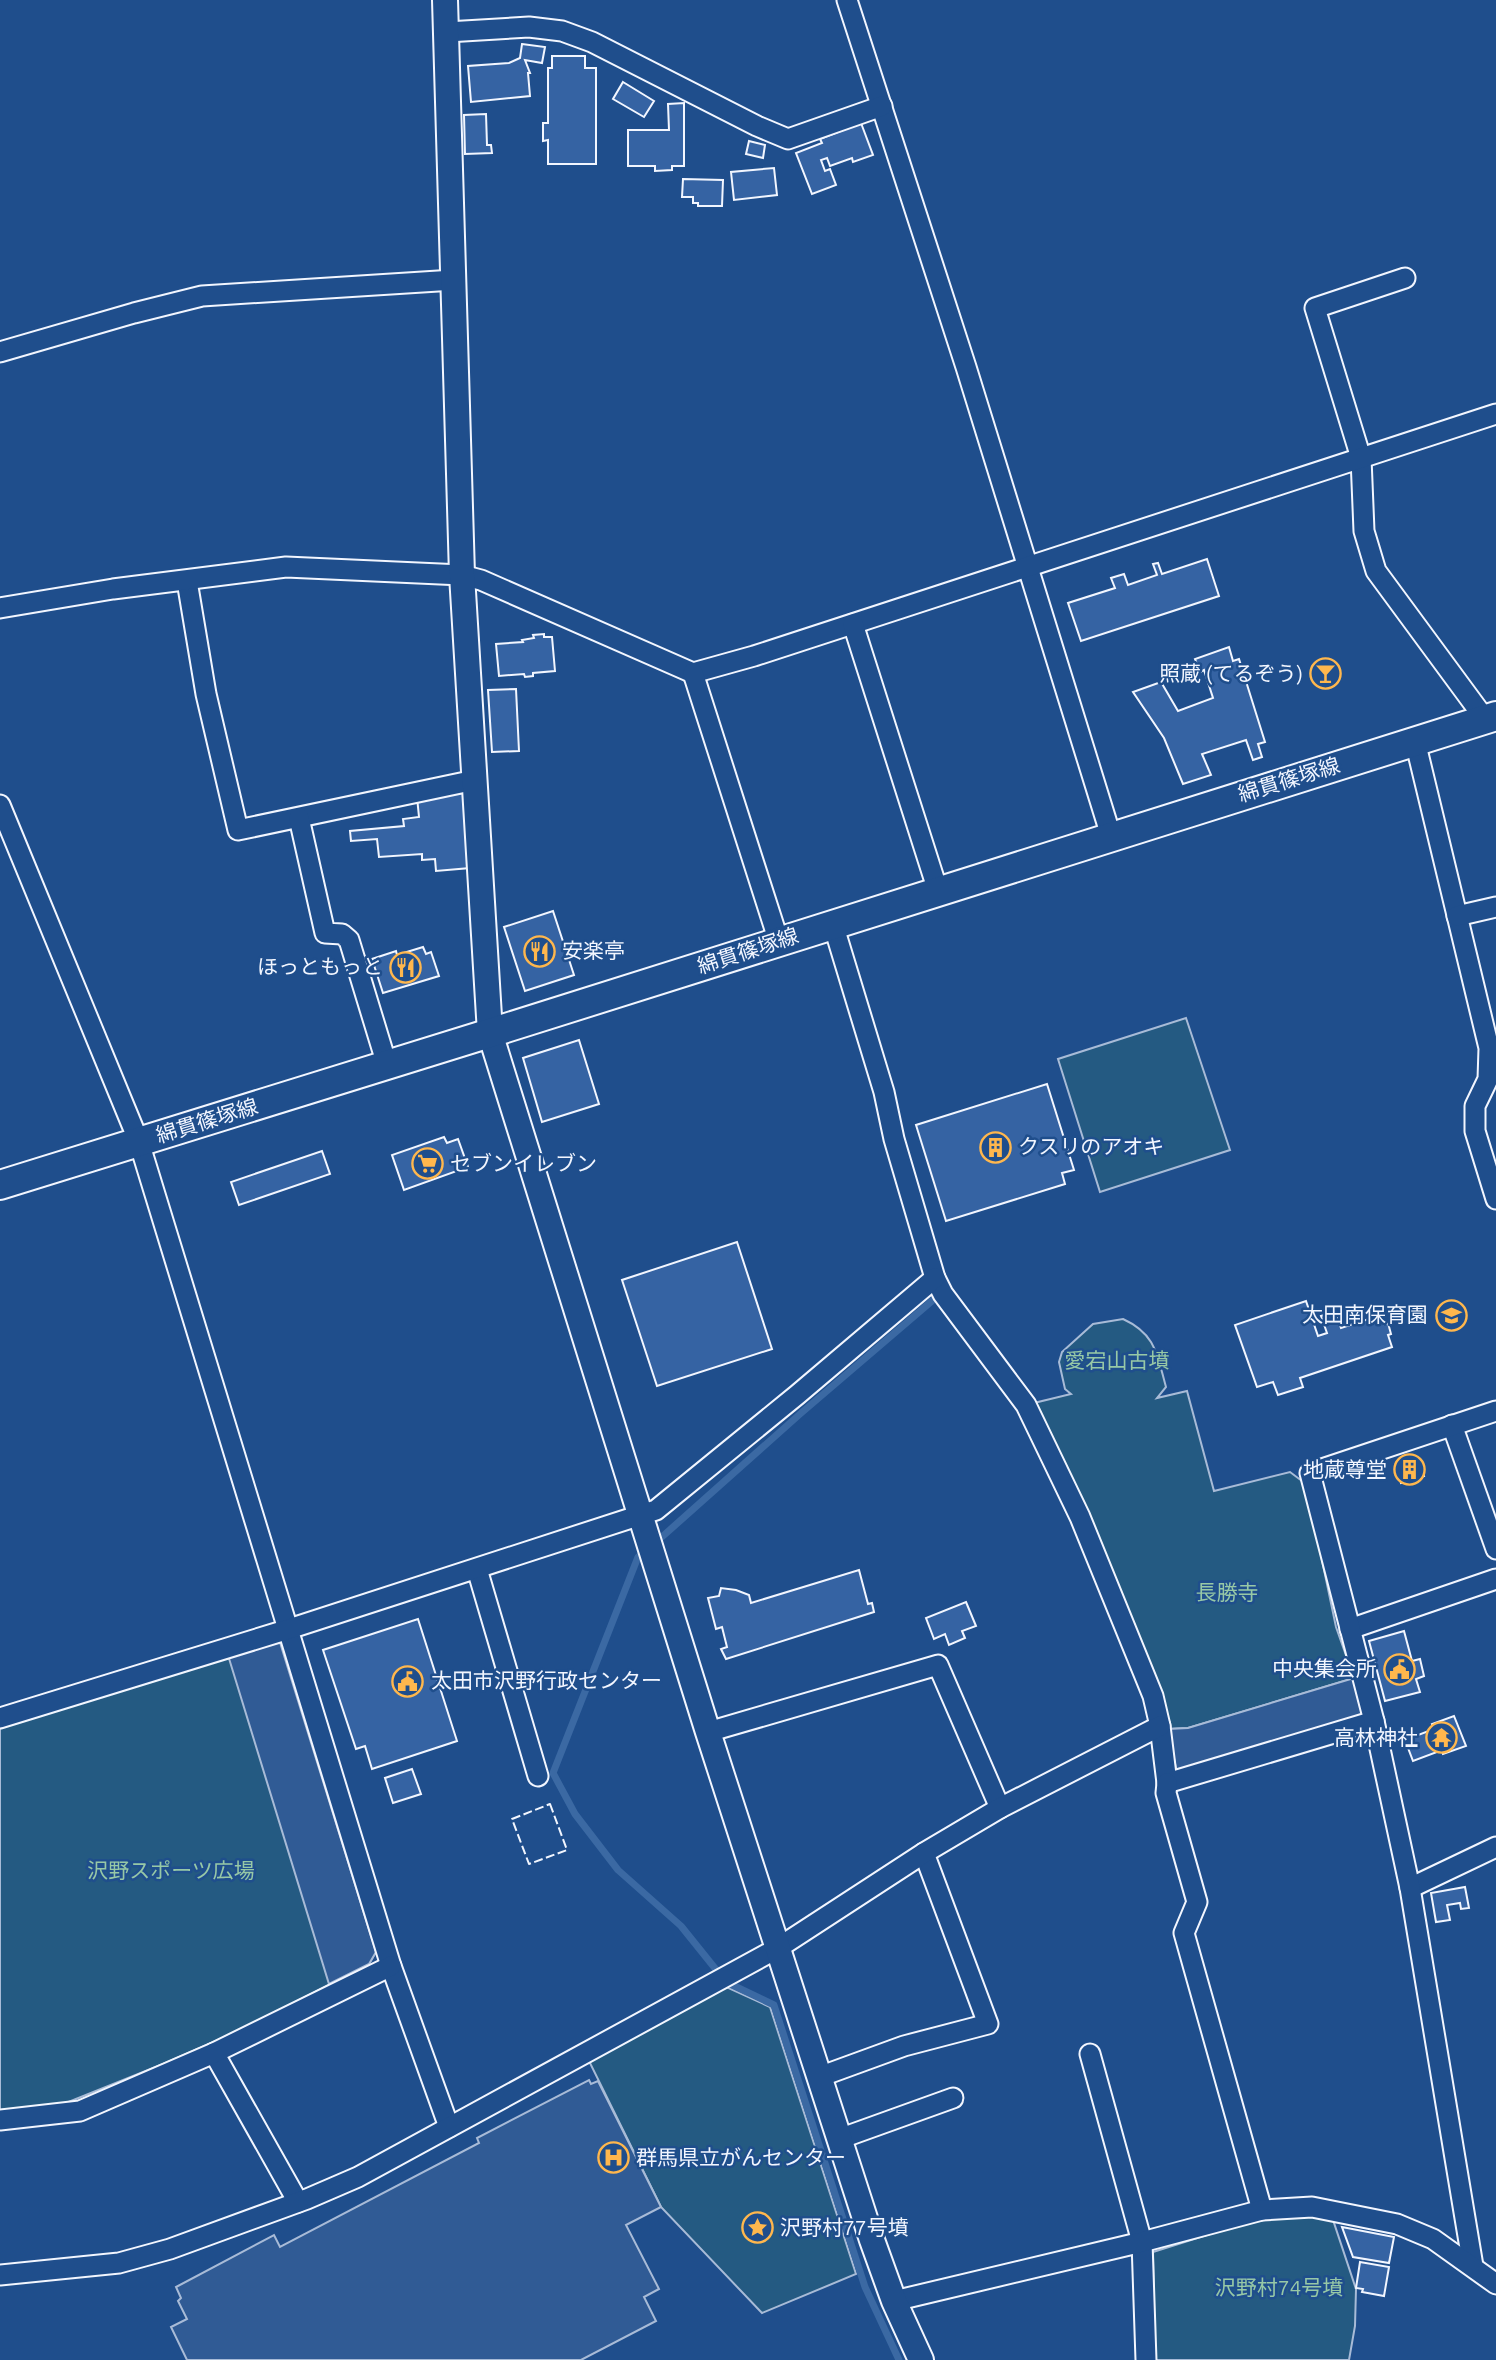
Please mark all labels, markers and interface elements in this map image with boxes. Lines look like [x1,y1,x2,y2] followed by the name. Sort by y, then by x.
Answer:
[1309,657,1343,691] bar icon: 照蔵 (てるぞう)
[1159,661,1303,685] place label: 照蔵 (てるぞう)
[1235,752,1342,806] street label: 綿貫篠塚線
[694,922,801,978] street label: 綿貫篠塚線
[522,934,556,968] restaurant icon: 安楽亭
[562,938,625,962] place label: 安楽亭
[389,950,423,984] restaurant icon: ほっともっと
[257,954,383,978] place label: ほっともっと
[153,1093,260,1147] street label: 綿貫篠塚線
[978,1130,1012,1164] building icon: クスリのアオキ
[1018,1134,1164,1158] place label: クスリのアオキ
[410,1147,444,1181] supermarket icon: セブンイレブン
[450,1151,597,1175] place label: セブンイレブン
[1434,1298,1468,1332] school or university icon: 太田南保育園
[1302,1302,1428,1326] place label: 太田南保育園
[1065,1348,1170,1372] park label: 愛宕山古墳
[1393,1453,1427,1487] building icon: 地蔵尊堂
[1303,1457,1387,1481] place label: 地蔵尊堂
[1196,1580,1259,1604] park label: 長勝寺
[1383,1652,1417,1686] public building icon: 中央集会所
[1272,1656,1377,1680] place label: 中央集会所
[391,1664,425,1698] public building icon: 太田市沢野行政センター
[431,1668,662,1692] place label: 太田市沢野行政センター
[1424,1721,1458,1755] temple icon: 高林神社
[1334,1725,1418,1749] place label: 高林神社
[87,1858,255,1882] park label: 沢野スポーツ広場
[596,2141,630,2175] hospital icon: 群馬県立がんセンター
[636,2145,846,2169] place label: 群馬県立がんセンター
[740,2211,774,2245] place icon: 沢野村77号墳
[780,2215,909,2239] place label: 沢野村77号墳
[1215,2275,1343,2299] park label: 沢野村74号墳

